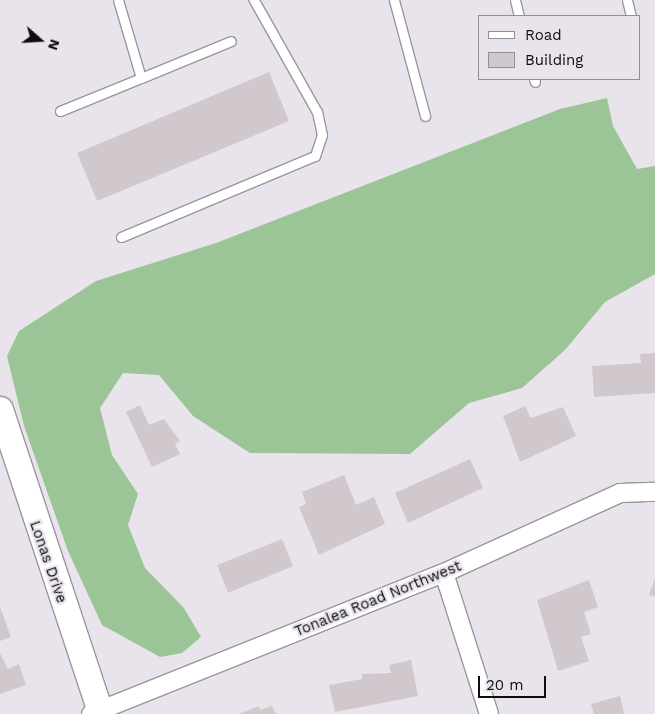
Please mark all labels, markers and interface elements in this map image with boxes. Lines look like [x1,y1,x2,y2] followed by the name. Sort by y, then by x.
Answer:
[15,15,65,65] north arrow
[478,15,640,80] legend
[525,26,562,44] text: Road
[45,37,63,52] text: N
[525,51,583,69] text: Building
[26,518,70,606] street label: Lonas Drive
[292,557,464,641] street label: Tonalea Road Northwest
[480,666,548,698] scale bar
[486,676,524,694] text: 20 m

